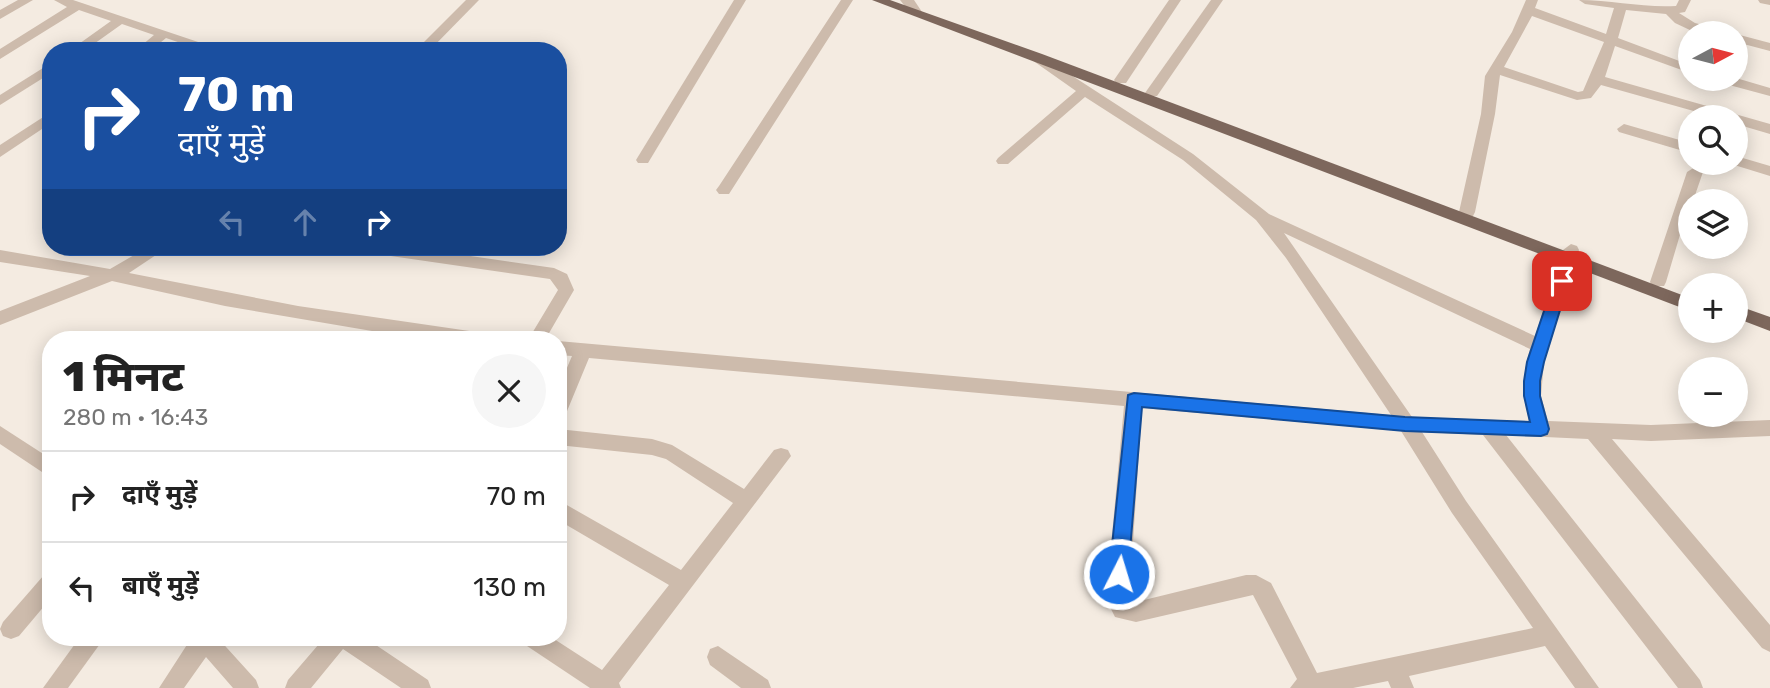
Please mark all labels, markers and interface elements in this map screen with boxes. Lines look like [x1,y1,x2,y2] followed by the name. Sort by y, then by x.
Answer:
[1678,21,1748,91] north arrow
[1678,21,1748,427] map controls
[178,65,295,123] text: 70 m
[63,70,154,161] icon: right
[1678,105,1748,175] button: search
[178,124,265,162] text: दाएँ मुड़ें
[1678,189,1748,259] button: layers
[213,203,251,241] icon: left
[286,203,324,241] icon: ahead
[359,203,397,241] icon: right
[1532,251,1592,311] pin
[1543,262,1581,300] icon: arrive
[1678,273,1748,343] button: +
[63,352,184,402] text: 1 मिनट
[472,354,546,428] button: close
[1678,357,1748,427] button: −
[63,403,208,431] text: 280 m · 16:43
[63,478,101,516] icon: right
[122,479,197,510] text: दाएँ मुड़ें
[487,481,546,512] text: 70 m
[1082,537,1156,611] position arrow
[63,569,101,607] icon: left
[122,570,199,601] text: बाएँ मुड़ें
[473,572,546,603] text: 130 m

